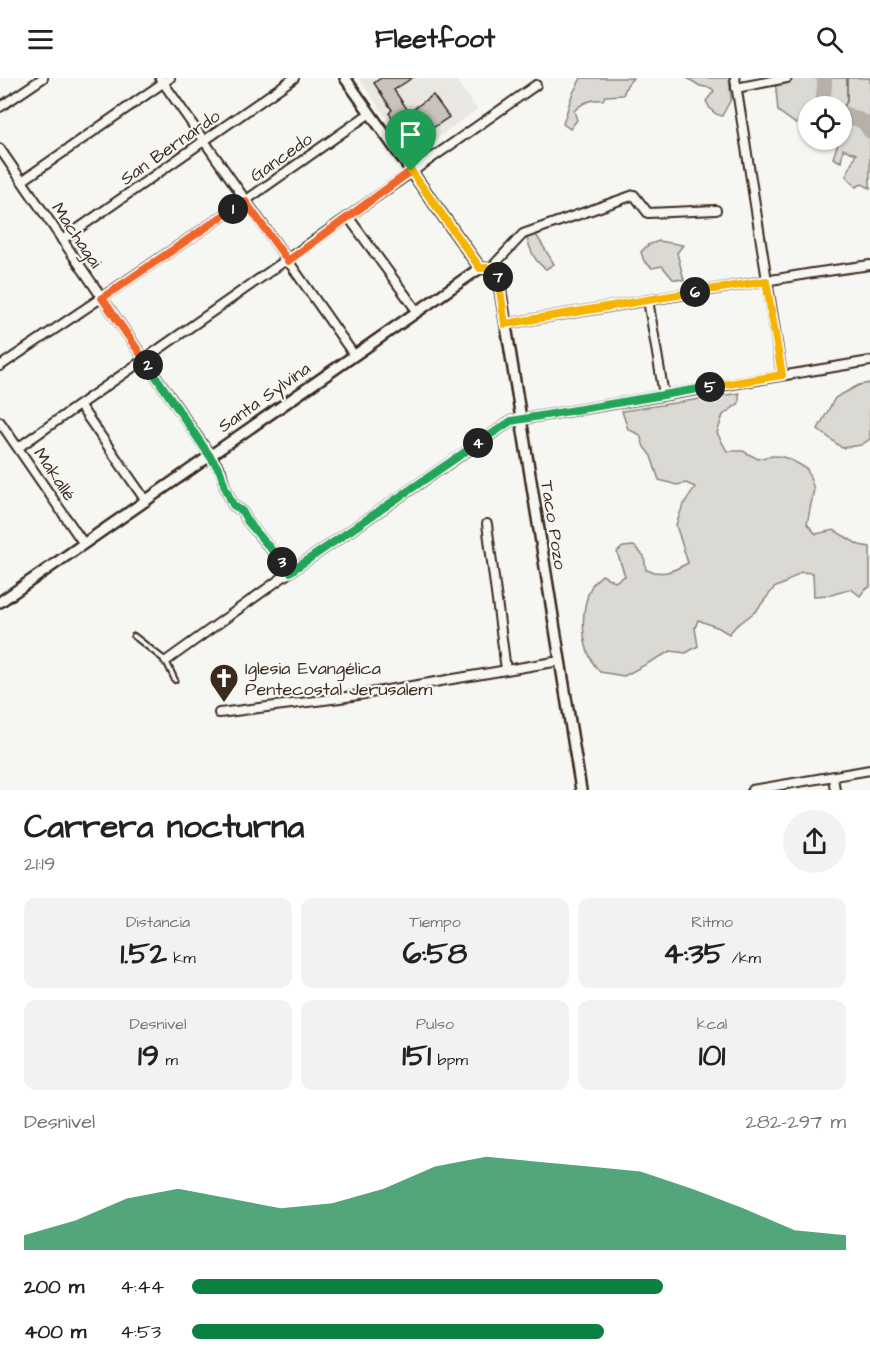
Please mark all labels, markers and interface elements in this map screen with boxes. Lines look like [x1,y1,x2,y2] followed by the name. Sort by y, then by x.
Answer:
[375,20,495,58] text: Fleetfoot
[24,23,57,56] icon: menu
[813,23,846,56] icon: search
[798,96,852,150] map controls
[798,96,852,150] button: locate
[115,104,225,191] street label: San Bernardo
[385,109,436,171] pin
[394,118,427,151] icon: arrive
[245,127,318,188] street label: Gancedo
[218,194,248,224] pin: 1
[45,197,108,274] street label: Machagai
[232,198,234,220] text: 1
[483,262,513,292] pin: 7
[493,266,503,288] text: 7
[680,277,710,307] pin: 6
[690,281,700,303] text: 6
[133,350,163,380] pin: 2
[143,354,153,376] text: 2
[213,356,316,439] street label: Santa Sylvina
[695,372,725,402] pin: 5
[704,376,716,398] text: 5
[463,428,493,458] pin: 4
[473,432,483,454] text: 4
[28,443,82,506] street label: Makallé
[534,479,573,571] street label: Taco Pozo
[267,547,297,577] pin: 3
[278,551,286,573] text: 3
[245,656,432,702] place label: Iglesia Evangélica Pentecostal Jerusalem
[208,662,240,704] church icon: Iglesia Evangélica Pentecostal Jerusalem
[24,804,304,850] text: Carrera nocturna
[783,810,846,873] button: share
[24,850,55,878] text: 21:19
[126,911,190,933] text: Distancia
[409,911,461,933] text: Tiempo
[691,911,733,933] text: Ritmo
[120,933,167,975] text: 1.52
[403,933,467,975] text: 6:58
[663,933,725,975] text: 4:35
[167,947,196,969] text: km
[725,947,761,969] text: /km
[130,1013,186,1035] text: Desnivel
[416,1013,454,1035] text: Pulso
[697,1013,727,1035] text: kcal
[138,1035,159,1077] text: 19
[402,1035,431,1077] text: 151
[699,1035,725,1077] text: 101
[159,1049,178,1071] text: m
[431,1049,468,1071] text: bpm
[24,1108,95,1136] text: Desnivel
[745,1108,846,1136] text: 282–297 m
[24,1273,84,1301] text: 200 m
[120,1273,164,1301] text: 4:44
[24,1318,86,1346] text: 400 m
[120,1318,161,1346] text: 4:53

